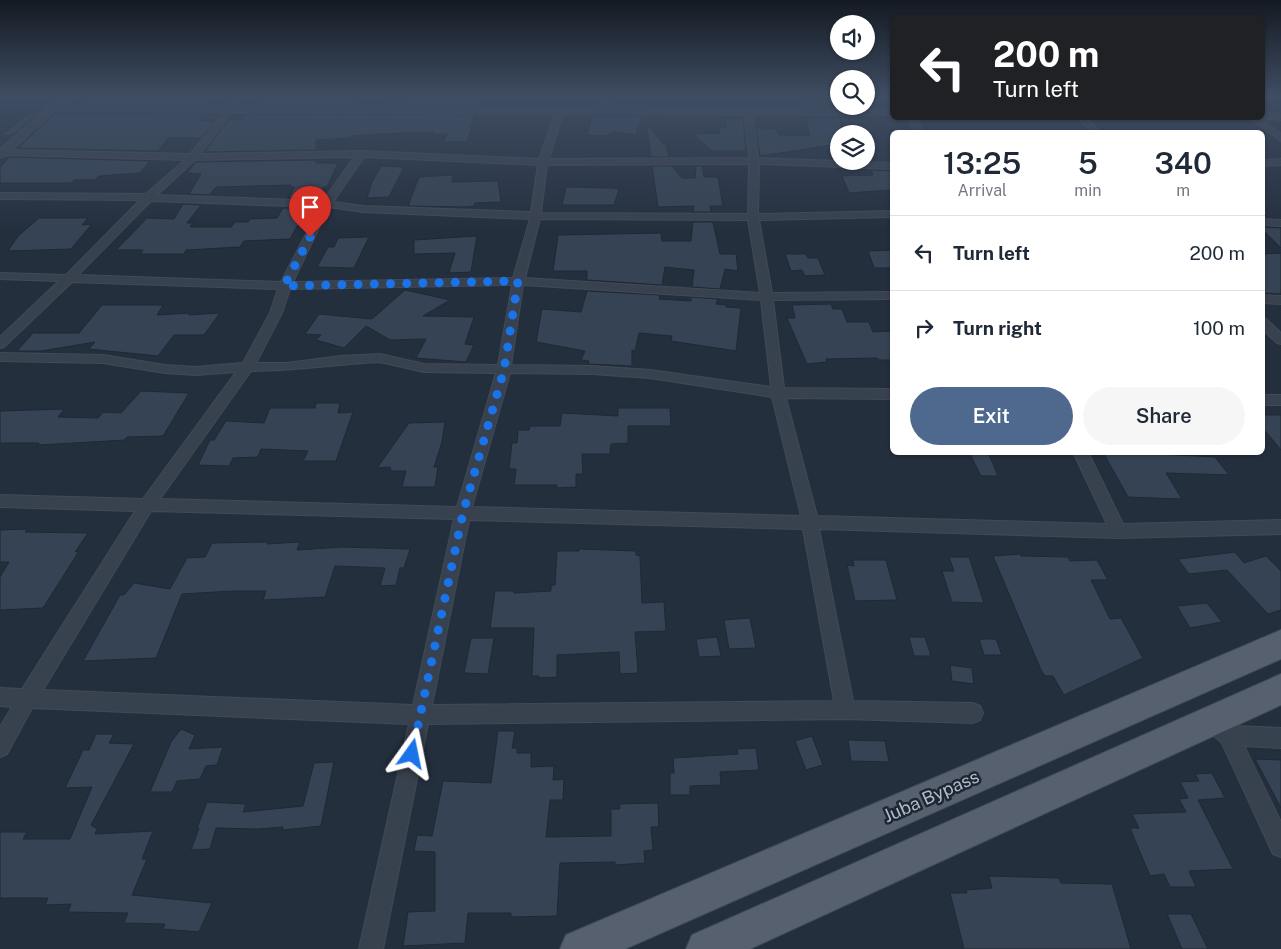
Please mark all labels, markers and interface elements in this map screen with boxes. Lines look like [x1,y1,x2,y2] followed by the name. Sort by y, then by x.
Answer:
[830,15,875,170] map controls
[830,15,875,60] button: sound
[993,34,1099,75] text: 200 m
[910,35,975,100] icon: left
[830,70,875,115] button: search
[993,76,1079,102] text: Turn left
[830,125,875,170] button: layers
[943,145,1021,181] text: 13:25
[1078,145,1098,181] text: 5
[1154,145,1212,181] text: 340
[957,181,1007,200] text: Arrival
[1074,181,1101,200] text: min
[1176,181,1190,200] text: m
[289,186,331,237] pin
[296,193,324,221] icon: arrive
[910,239,938,267] icon: left
[953,242,1030,264] text: Turn left
[1189,242,1245,264] text: 200 m
[910,314,938,342] icon: right
[953,317,1042,339] text: Turn right
[1193,317,1245,339] text: 100 m
[910,387,1073,445] button: Exit
[1083,387,1245,445] button: Share
[385,727,437,779] position arrow
[880,765,982,827] street label: Juba Bypass

